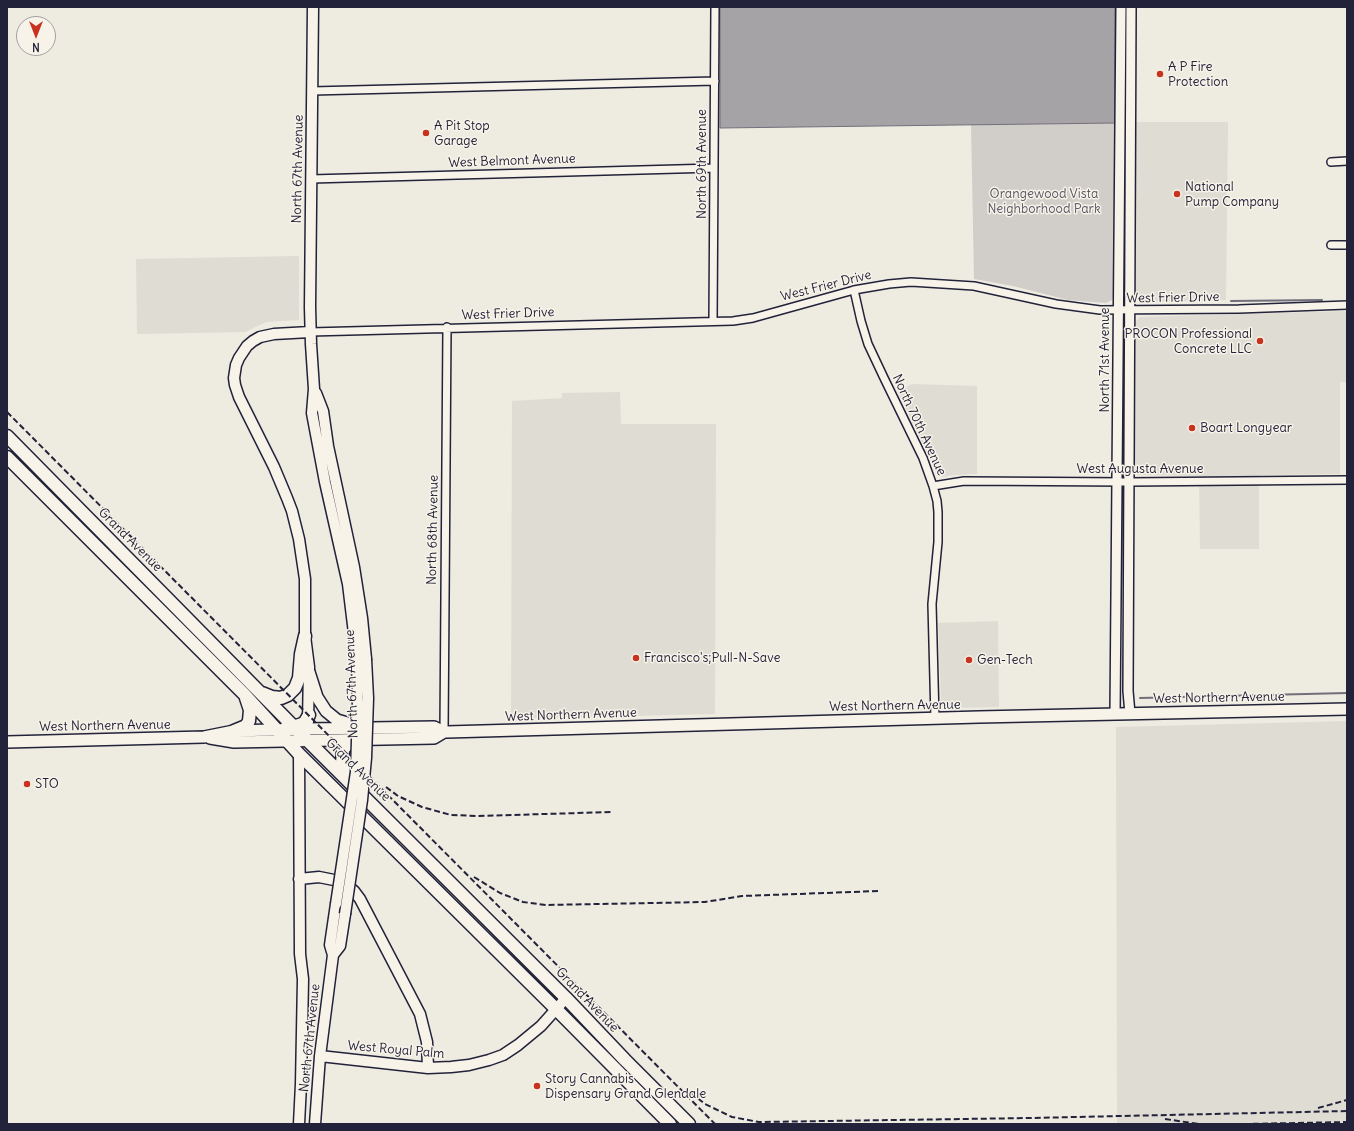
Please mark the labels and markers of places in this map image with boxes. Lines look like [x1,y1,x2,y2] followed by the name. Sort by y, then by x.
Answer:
[1168,59,1228,90] place label: A P Fire Protection
[1155,69,1165,79] marker: A P Fire Protection
[434,118,490,149] place label: A Pit Stop Garage
[421,128,431,138] marker: A Pit Stop Garage
[1185,179,1279,210] place label: National Pump Company
[1172,189,1182,199] marker: National Pump Company
[1124,326,1252,357] place label: PROCON Professional Concrete LLC
[1255,336,1265,346] marker: PROCON Professional Concrete LLC
[1200,420,1292,436] place label: Boart Longyear
[1187,423,1197,433] marker: Boart Longyear
[644,650,780,666] place label: Francisco's;Pull-N-Save
[977,652,1033,668] place label: Gen-Tech
[631,653,641,663] marker: Francisco's;Pull-N-Save
[964,655,974,665] marker: Gen-Tech
[35,776,59,792] place label: STO
[22,779,32,789] marker: STO
[545,1071,706,1102] place label: Story Cannabis Dispensary Grand Glendale
[532,1081,542,1091] marker: Story Cannabis Dispensary Grand Glendale

